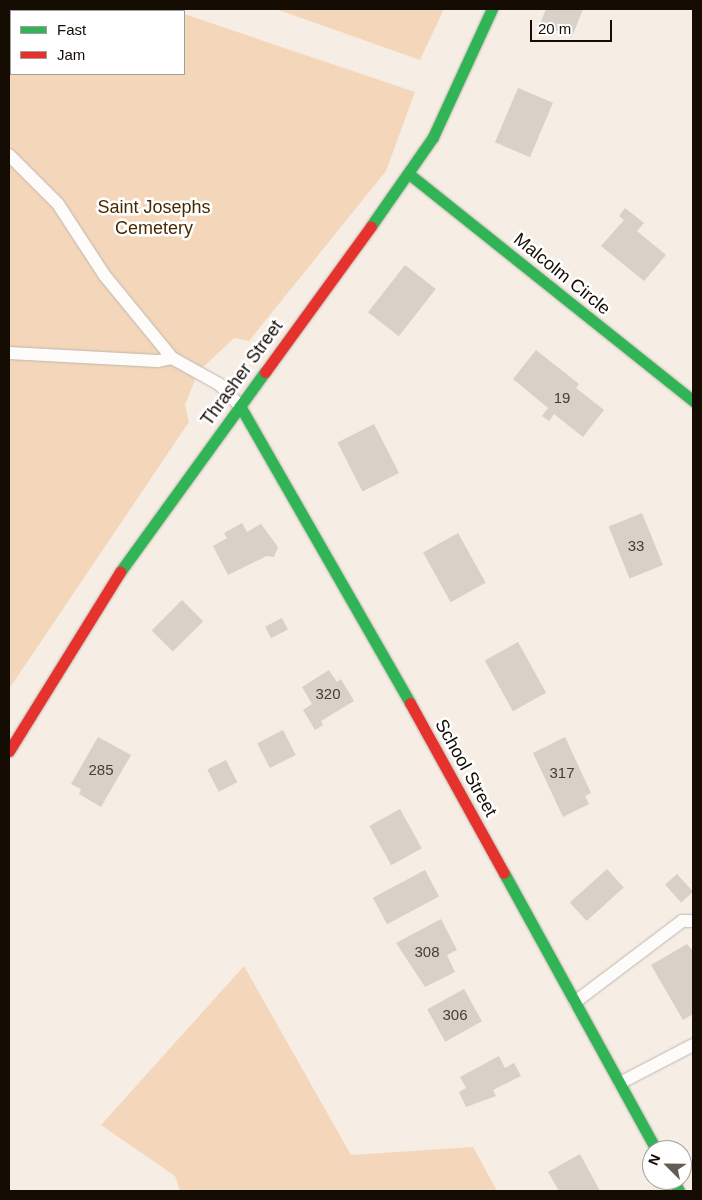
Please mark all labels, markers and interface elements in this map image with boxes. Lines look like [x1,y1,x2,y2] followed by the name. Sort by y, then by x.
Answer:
[10,10,185,75] legend
[532,10,614,42] scale bar
[538,20,571,37] text: 20 m
[57,21,86,38] text: Fast
[57,46,85,63] text: Jam
[97,197,211,240] park label: Saint Josephs Cemetery
[509,228,615,320] street label: Malcolm Circle
[197,316,287,430] street label: Thrasher Street
[554,389,570,407] house number: 19
[628,537,644,555] house number: 33
[315,685,341,703] house number: 320
[430,716,502,820] street label: School Street
[88,761,114,779] house number: 285
[549,764,575,782] house number: 317
[414,943,440,961] house number: 308
[442,1006,468,1024] house number: 306
[642,1140,692,1190] north arrow
[645,1152,663,1167] text: N

